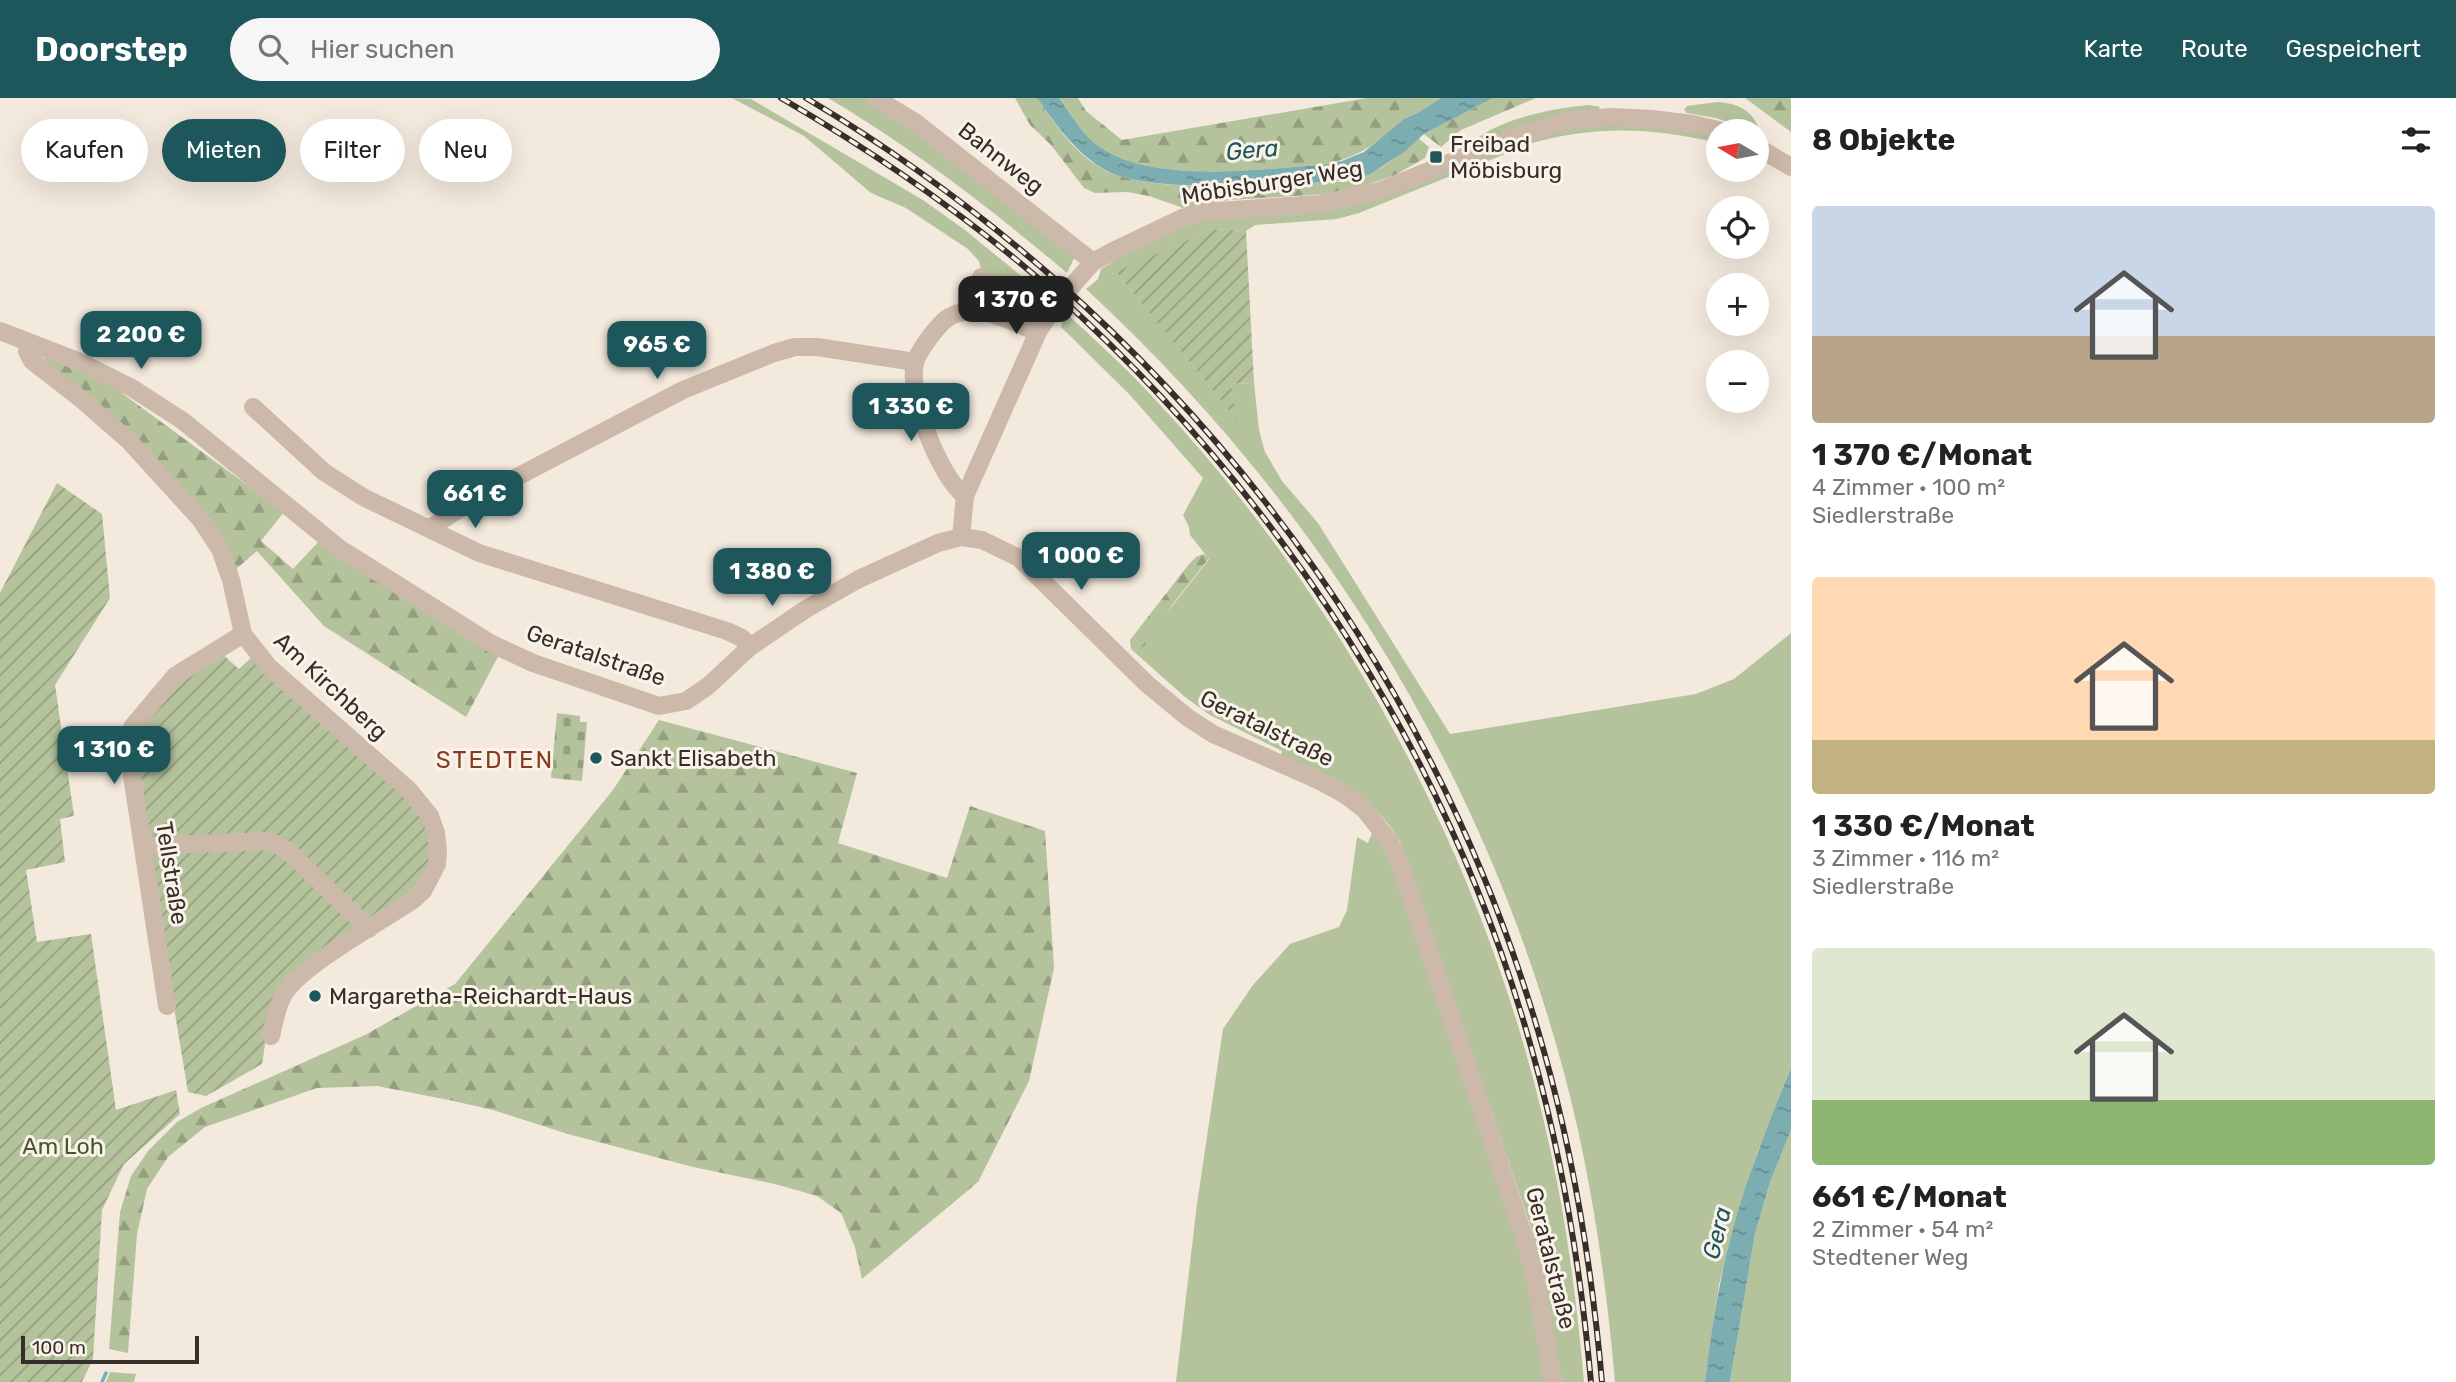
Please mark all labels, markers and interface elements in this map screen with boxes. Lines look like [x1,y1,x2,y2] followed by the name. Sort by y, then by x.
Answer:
[230,18,720,81] search box
[35,30,188,69] text: Doorstep
[254,30,292,68] icon: search
[310,34,454,65] text: Hier suchen
[2084,35,2143,63] text: Karte
[2181,35,2248,63] text: Route
[2286,35,2421,63] text: Gespeichert
[953,116,1049,200] street label: Bahnweg
[21,119,148,182] chip: Kaufen
[162,119,286,182] chip: Mieten
[300,119,405,182] chip: Filter
[419,119,512,182] chip: Neu
[1706,119,1769,182] north arrow
[1706,119,1769,413] map controls
[2397,121,2435,159] icon: filters
[1812,122,1955,158] text: 8 Objekte
[1450,130,1562,184] place label: Freibad Möbisburg
[1224,134,1280,166] water label: Gera
[1428,149,1444,165] marker: Freibad Möbisburg
[1179,154,1365,210] street label: Möbisburger Weg
[1706,196,1769,259] button: locate
[2061,252,2187,378] icon: home
[1706,273,1769,336] button: +
[951,276,1081,336] pin: 1 370 €
[974,285,1058,313] text: 1 370 €
[76,312,206,371] pin: 2 200 €
[96,320,186,348] text: 2 200 €
[608,322,706,381] pin: 965 €
[623,330,691,358] text: 965 €
[1706,350,1769,413] button: −
[846,384,976,443] pin: 1 330 €
[868,392,954,420] text: 1 330 €
[1812,437,2032,473] text: 1 370 €/Monat
[426,470,524,530] pin: 661 €
[1812,473,2005,501] text: 4 Zimmer · 100 m²
[443,479,507,507] text: 661 €
[1812,501,1954,529] text: Siedlerstraße
[1016,532,1146,592] pin: 1 000 €
[1038,541,1124,569] text: 1 000 €
[707,548,837,608] pin: 1 380 €
[729,557,815,585] text: 1 380 €
[523,618,669,692] street label: Geratalstraße
[2061,623,2187,749] icon: home
[268,626,394,746] street label: Am Kirchberg
[1196,684,1338,772] street label: Geratalstraße
[49,726,179,786] pin: 1 310 €
[73,735,155,763] text: 1 310 €
[610,744,776,772] place label: Sankt Elisabeth
[436,746,554,774] district label: STEDTEN
[588,750,604,766] marker: Sankt Elisabeth
[1812,808,2035,844] text: 1 330 €/Monat
[150,820,194,926] street label: Tellstraße
[1812,844,1999,872] text: 3 Zimmer · 116 m²
[1812,872,1954,900] text: Siedlerstraße
[329,982,632,1010] place label: Margaretha-Reichardt-Haus
[307,988,323,1004] marker: Margaretha-Reichardt-Haus
[2061,994,2187,1120] icon: home
[22,1132,104,1160] park label: Am Loh
[1812,1179,2007,1215] text: 661 €/Monat
[1520,1184,1582,1332] street label: Geratalstraße
[1697,1204,1737,1262] water label: Gera
[1812,1215,1993,1243] text: 2 Zimmer · 54 m²
[1812,1243,1969,1271] text: Stedtener Weg
[21,1333,200,1365] scale bar
[32,1336,86,1359] text: 100 m

